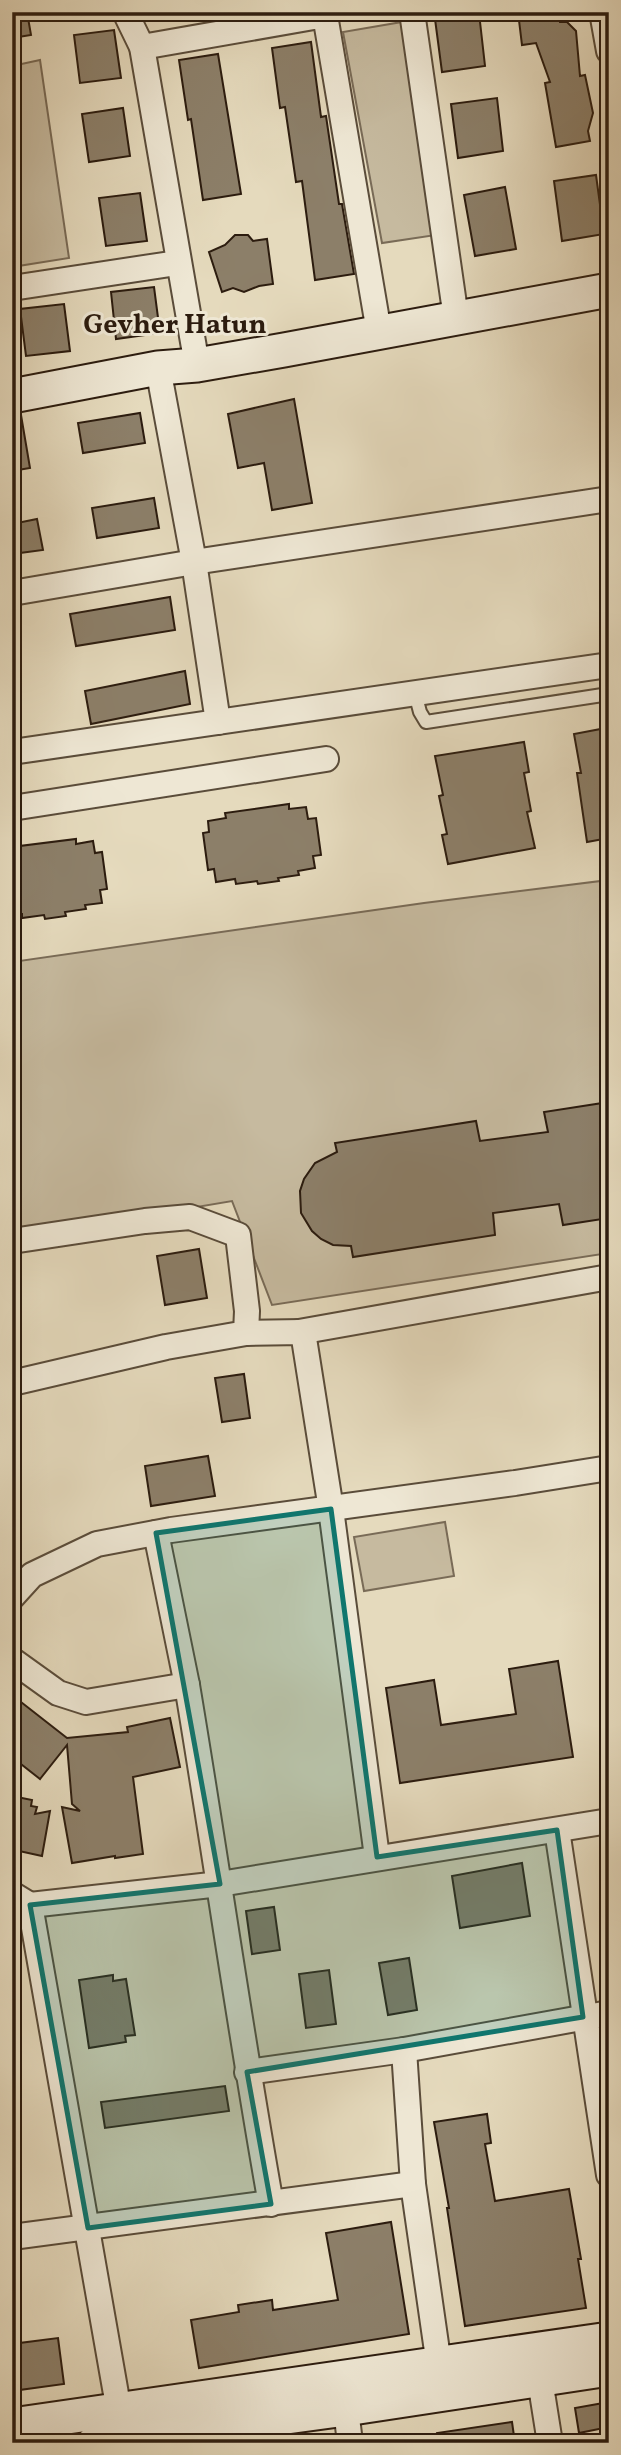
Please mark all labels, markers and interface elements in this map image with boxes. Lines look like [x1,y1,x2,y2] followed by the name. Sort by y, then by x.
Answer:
[83,306,267,345] district label: Gevher Hatun

